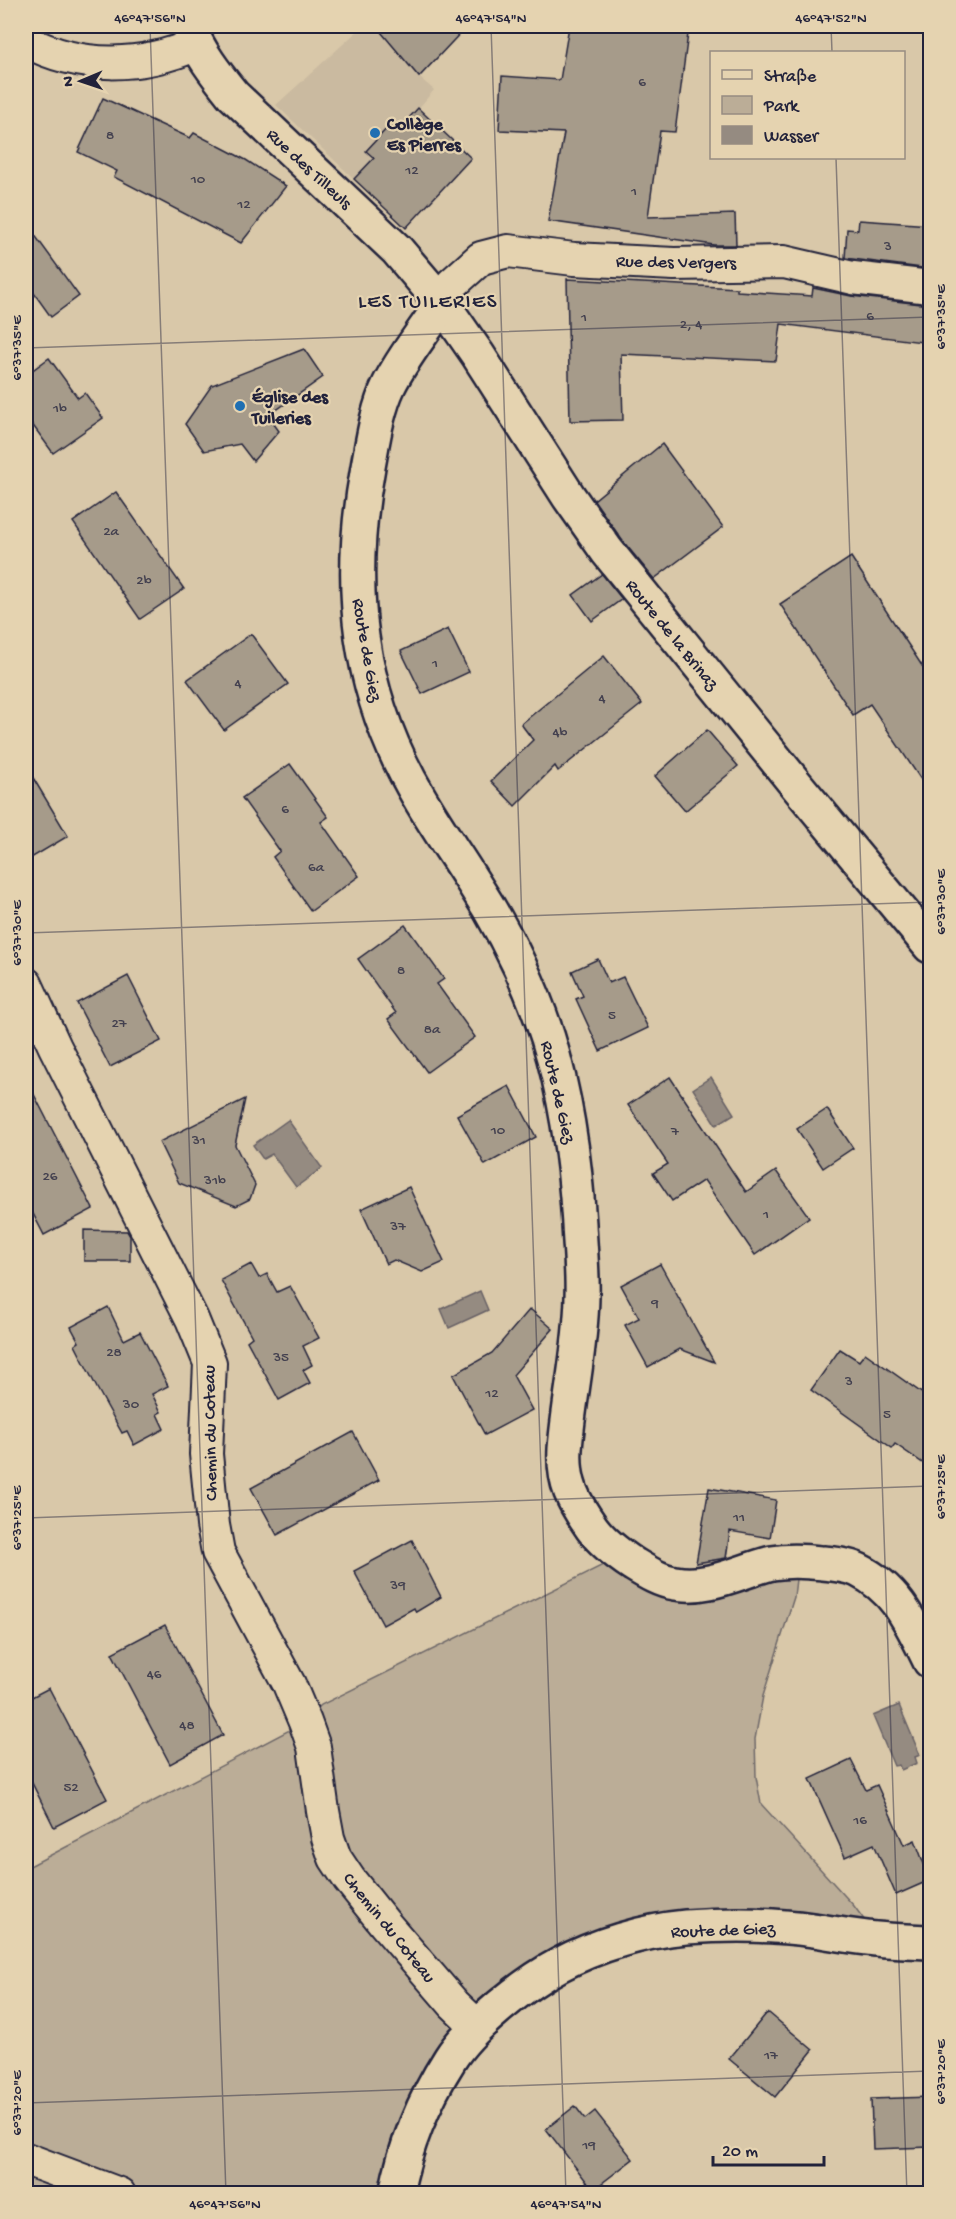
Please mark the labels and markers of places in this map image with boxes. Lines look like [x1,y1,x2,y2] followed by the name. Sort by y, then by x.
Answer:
[386,115,462,157] place label: Collège Es Pierres
[368,126,382,140] marker: Collège Es Pierres
[250,387,329,430] place label: Église des Tuileries
[233,399,247,413] marker: Église des Tuileries

